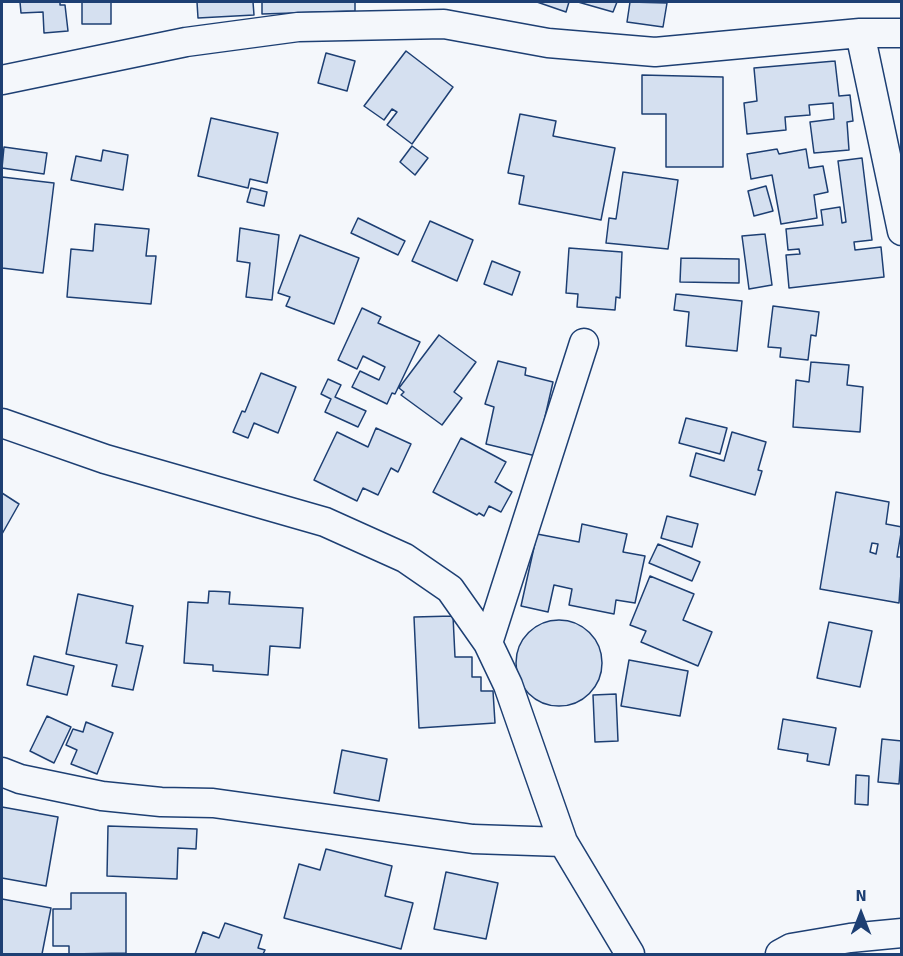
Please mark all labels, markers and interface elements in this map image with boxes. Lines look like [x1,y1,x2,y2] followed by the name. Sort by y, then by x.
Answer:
[831,884,891,944] north arrow
[855,886,867,906] text: N

